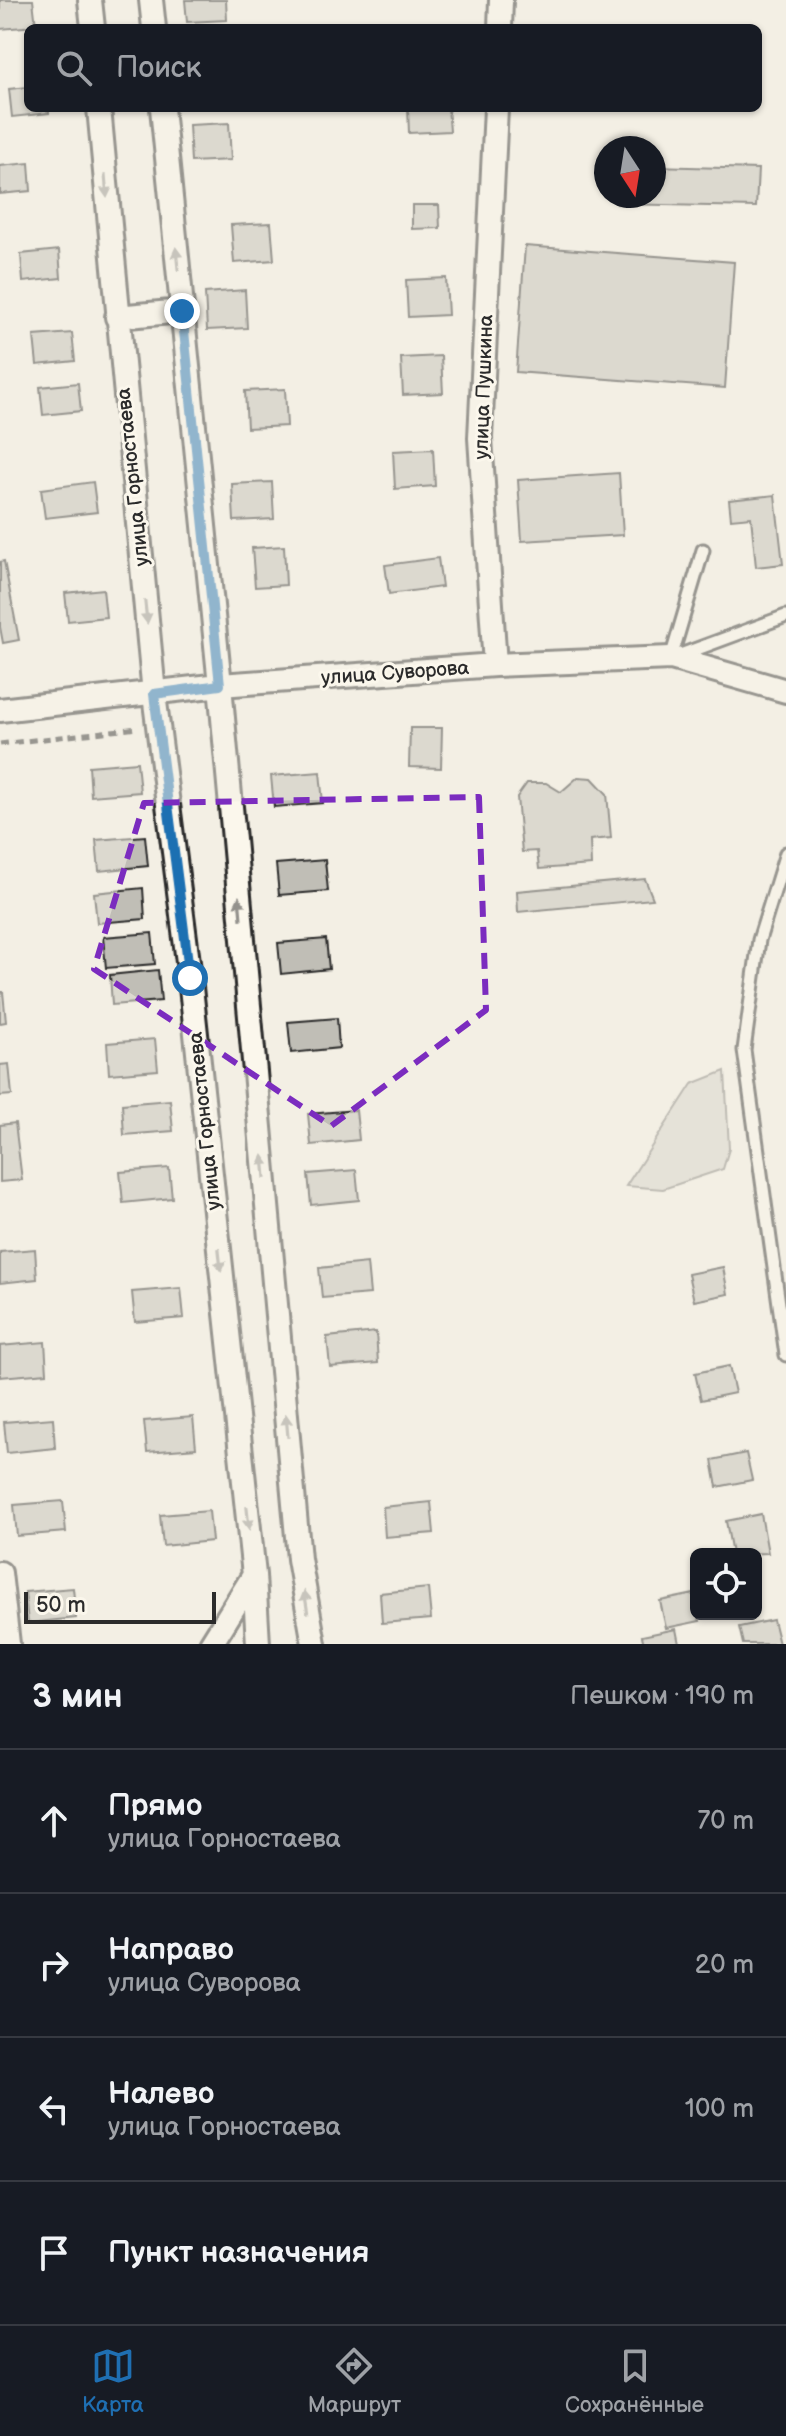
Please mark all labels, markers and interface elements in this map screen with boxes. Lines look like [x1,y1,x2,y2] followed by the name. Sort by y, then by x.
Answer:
[24,24,762,112] search box
[52,46,96,90] icon: search
[116,50,202,86] text: Поиск
[594,136,666,208] north arrow
[100,174,113,199] one-way arrow
[170,246,183,271] one-way arrow
[164,293,200,329] route end
[469,314,499,460] street label: улица Пушкина
[112,386,154,567] street label: улица Горностаева
[139,600,152,625] one-way arrow
[320,656,470,690] street label: улица Суворова
[233,895,246,920] one-way arrow
[172,960,208,996] route start
[184,1030,226,1211] street label: улица Горностаева
[257,1154,270,1179] one-way arrow
[213,1248,226,1273] one-way arrow
[281,1413,294,1438] one-way arrow
[241,1506,254,1531] one-way arrow
[690,1548,762,1620] map controls
[690,1548,762,1620] button: locate
[24,1588,216,1624] scale bar
[300,1589,312,1614] one-way arrow
[36,1592,86,1619] text: 50 m
[32,1676,123,1717] text: 3 мин
[570,1681,754,1712] text: Пешком · 190 m
[108,1788,202,1824] text: Прямо
[32,1799,76,1843] icon: ahead
[697,1806,754,1837] text: 70 m
[108,1824,341,1855] text: улица Горностаева
[108,1932,234,1968] text: Направо
[32,1943,76,1987] icon: right
[695,1950,754,1981] text: 20 m
[108,1968,301,1999] text: улица Суворова
[108,2076,214,2112] text: Налево
[32,2087,76,2131] icon: left
[685,2094,754,2125] text: 100 m
[108,2112,341,2143] text: улица Горностаева
[32,2231,76,2275] icon: arrive
[108,2235,369,2271] text: Пункт назначения
[82,2344,144,2419] tab: Карта
[308,2344,401,2419] tab: Маршрут
[565,2344,704,2419] tab: Сохранённые

